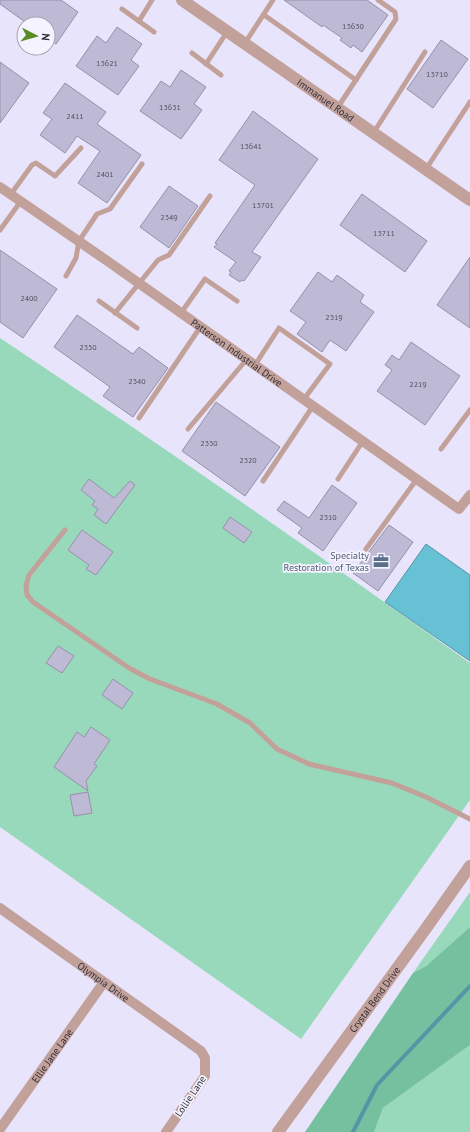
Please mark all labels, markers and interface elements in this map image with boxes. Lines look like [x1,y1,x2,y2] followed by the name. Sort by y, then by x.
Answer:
[16,16,56,56] north arrow
[342,21,365,31] house number: 13630
[39,33,53,41] text: N
[96,58,118,68] house number: 13621
[426,69,449,79] house number: 13710
[294,76,357,125] street label: Immanuel Road
[159,102,181,112] house number: 13631
[66,111,84,121] house number: 2411
[240,141,262,151] house number: 13641
[96,169,114,179] house number: 2401
[252,200,274,210] house number: 13701
[160,212,178,222] house number: 2349
[373,228,395,238] house number: 13711
[20,293,38,303] house number: 2400
[325,312,343,322] house number: 2319
[188,316,285,390] street label: Patterson Industrial Drive
[79,342,97,352] house number: 2350
[128,376,146,386] house number: 2340
[409,379,427,389] house number: 2219
[200,438,218,448] house number: 2330
[239,455,257,465] house number: 2320
[319,512,337,522] house number: 2310
[283,549,369,574] place label: Specialty Restoration of Texas
[372,552,390,570] office icon: Specialty Restoration of Texas
[75,959,132,1005] street label: Olympia Drive
[346,964,403,1035] street label: Crystal Bend Drive
[29,1026,76,1085] street label: Ellie Jane Lane
[172,1073,209,1119] street label: Lollie Lane

